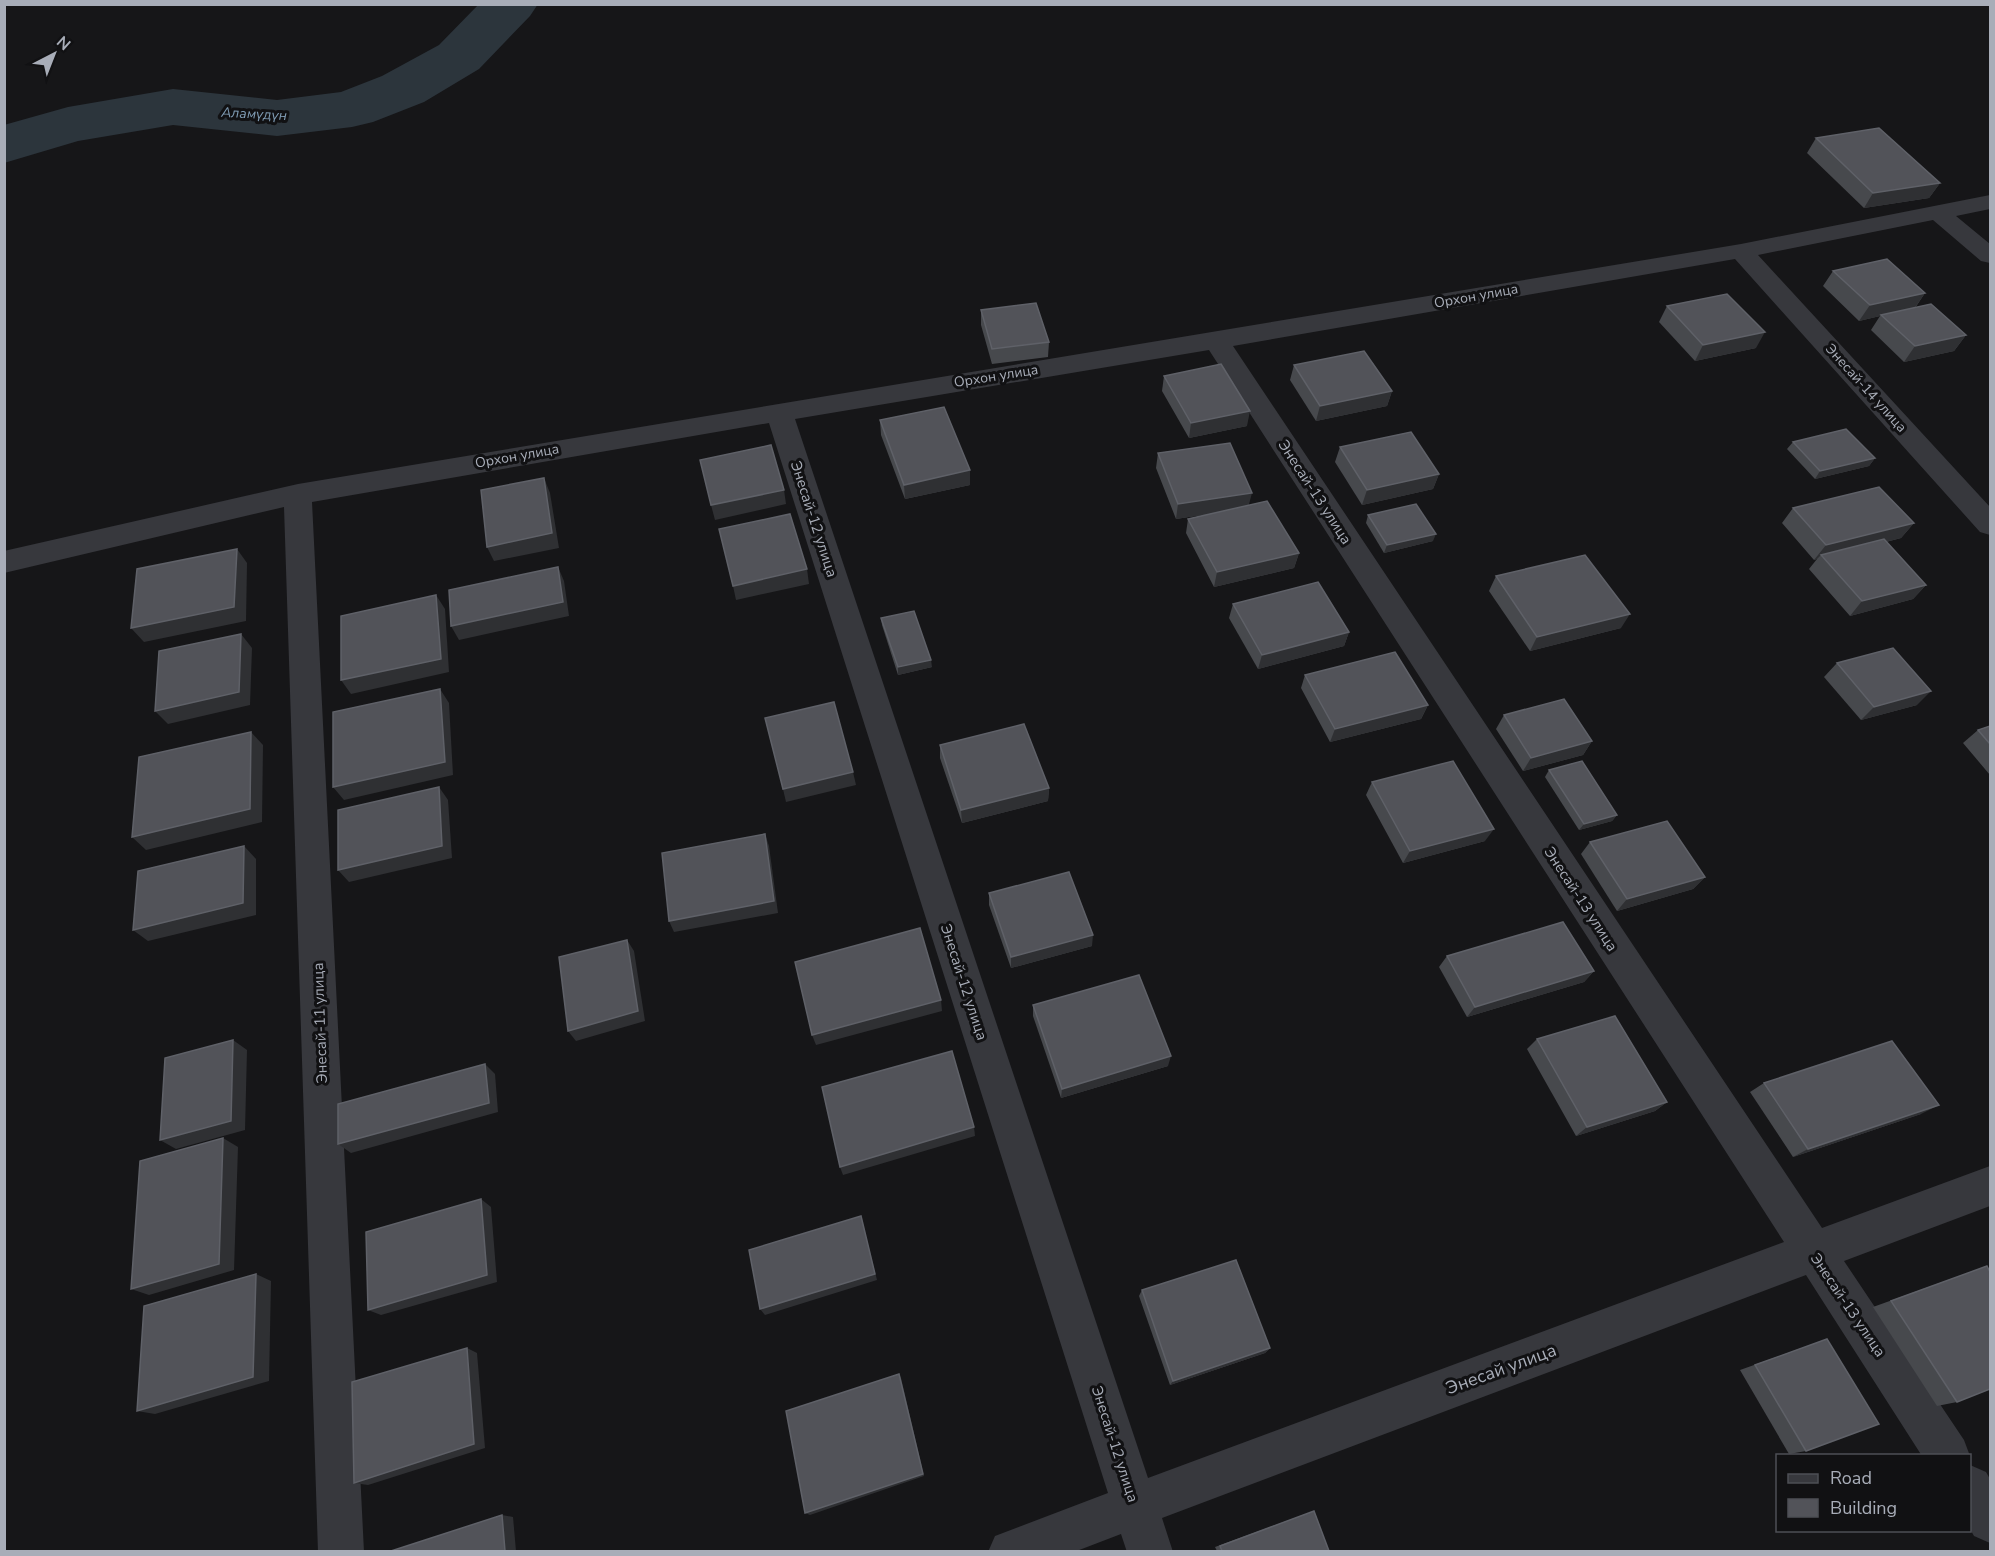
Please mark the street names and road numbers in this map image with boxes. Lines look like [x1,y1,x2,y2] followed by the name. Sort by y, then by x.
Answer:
[1432,279,1520,313] street label: Орхон улица
[1821,340,1911,436] street label: Энесай-14 улица
[953,360,1039,392] street label: Орхон улица
[1274,436,1356,548] street label: Энесай-13 улица
[473,439,561,473] street label: Орхон улица
[786,458,842,580] street label: Энесай-12 улица
[1540,843,1622,955] street label: Энесай-13 улица
[936,921,992,1043] street label: Энесай-12 улица
[308,962,332,1084] street label: Энесай-11 улица
[1806,1249,1890,1361] street label: Энесай-13 улица
[1442,1338,1560,1400] street label: Энесай улица
[1087,1383,1143,1505] street label: Энесай-12 улица

